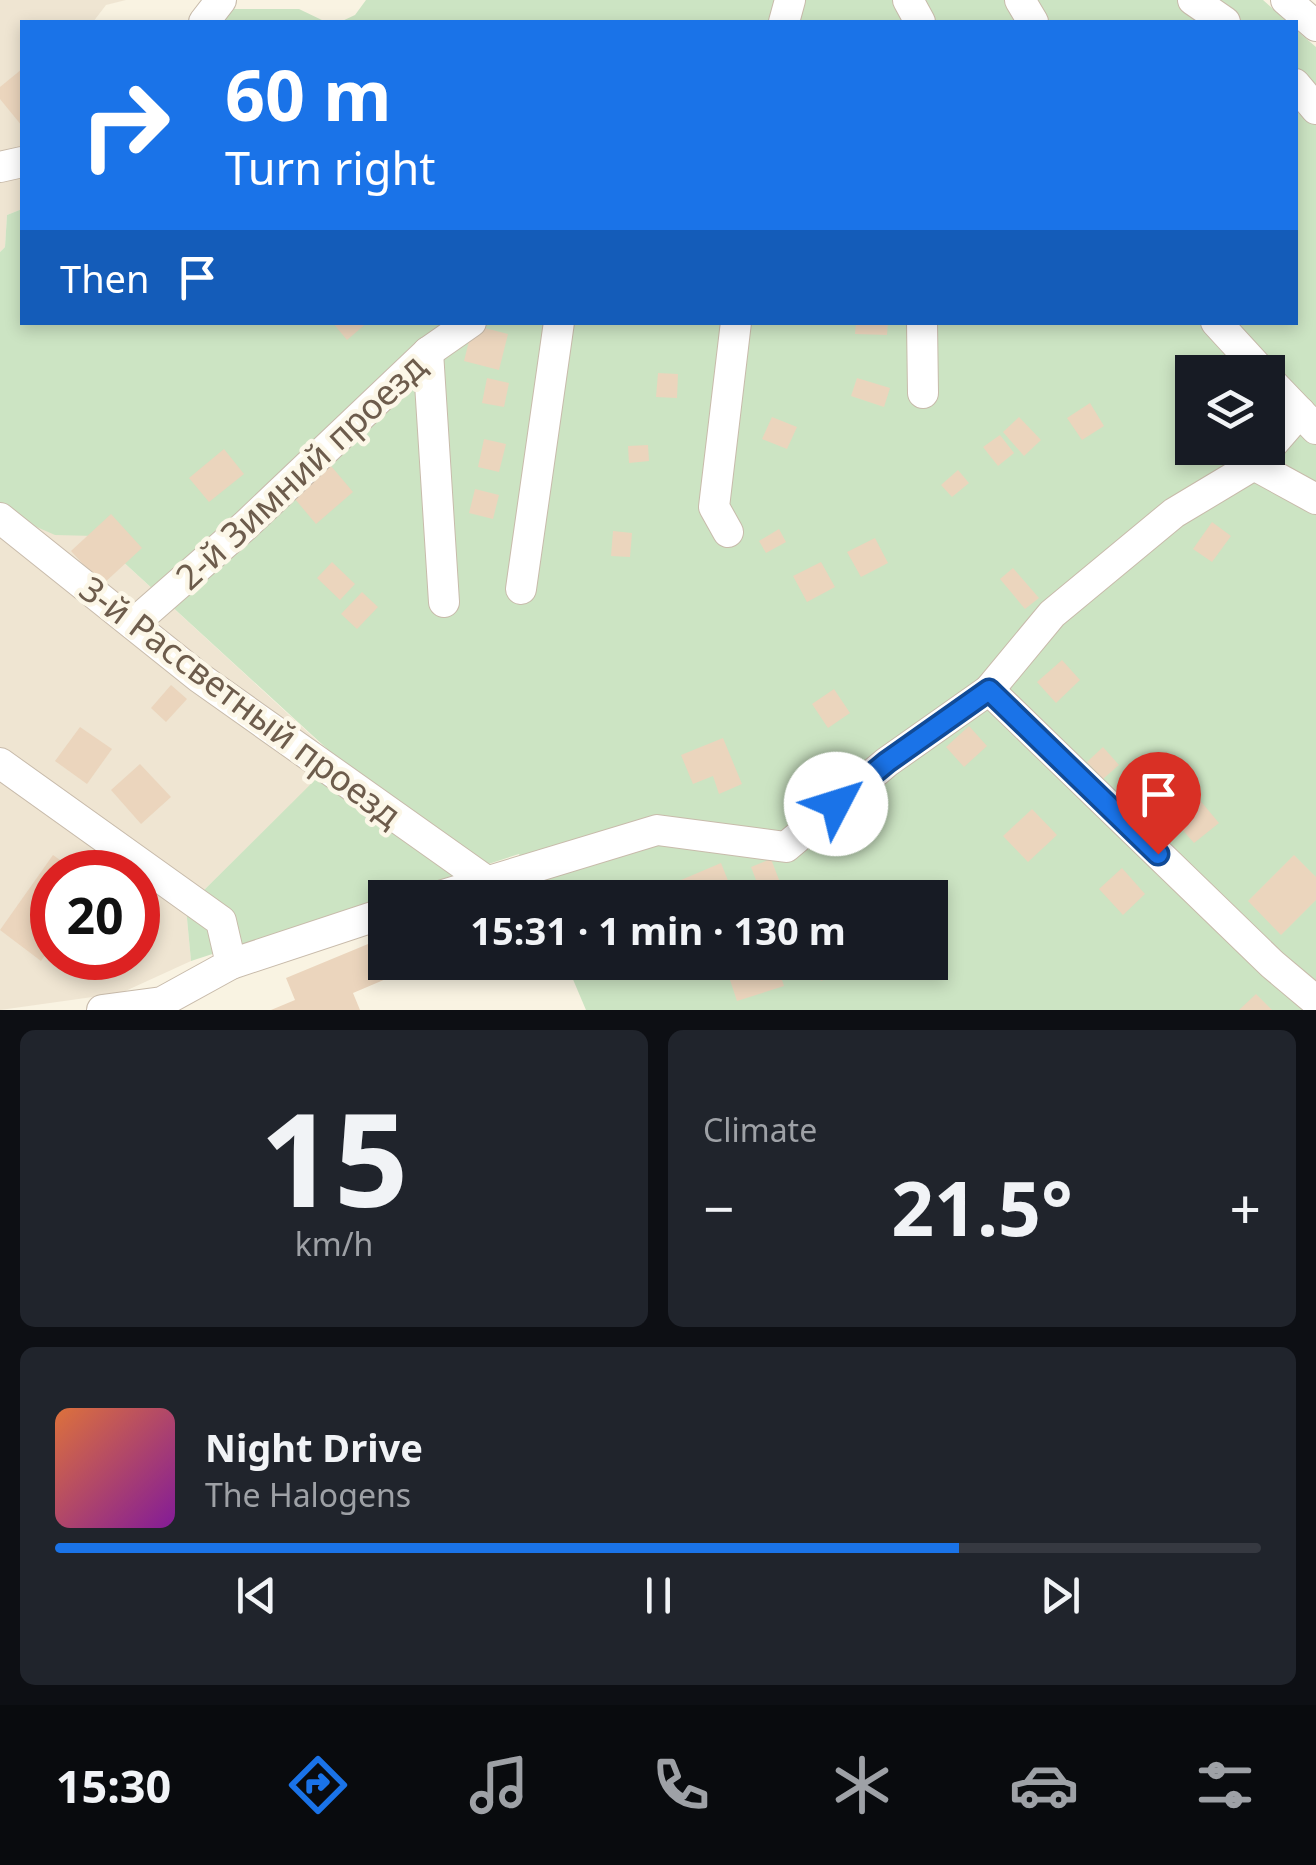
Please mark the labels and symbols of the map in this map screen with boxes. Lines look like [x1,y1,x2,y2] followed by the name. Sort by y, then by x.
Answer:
[165,343,435,599] street label: 2-й Зимний проезд
[71,565,411,837] street label: 3-й Рассветный проезд
[784,752,888,856] position arrow
[1116,752,1201,855] pin
[30,850,160,980] speed limit sign: 20

